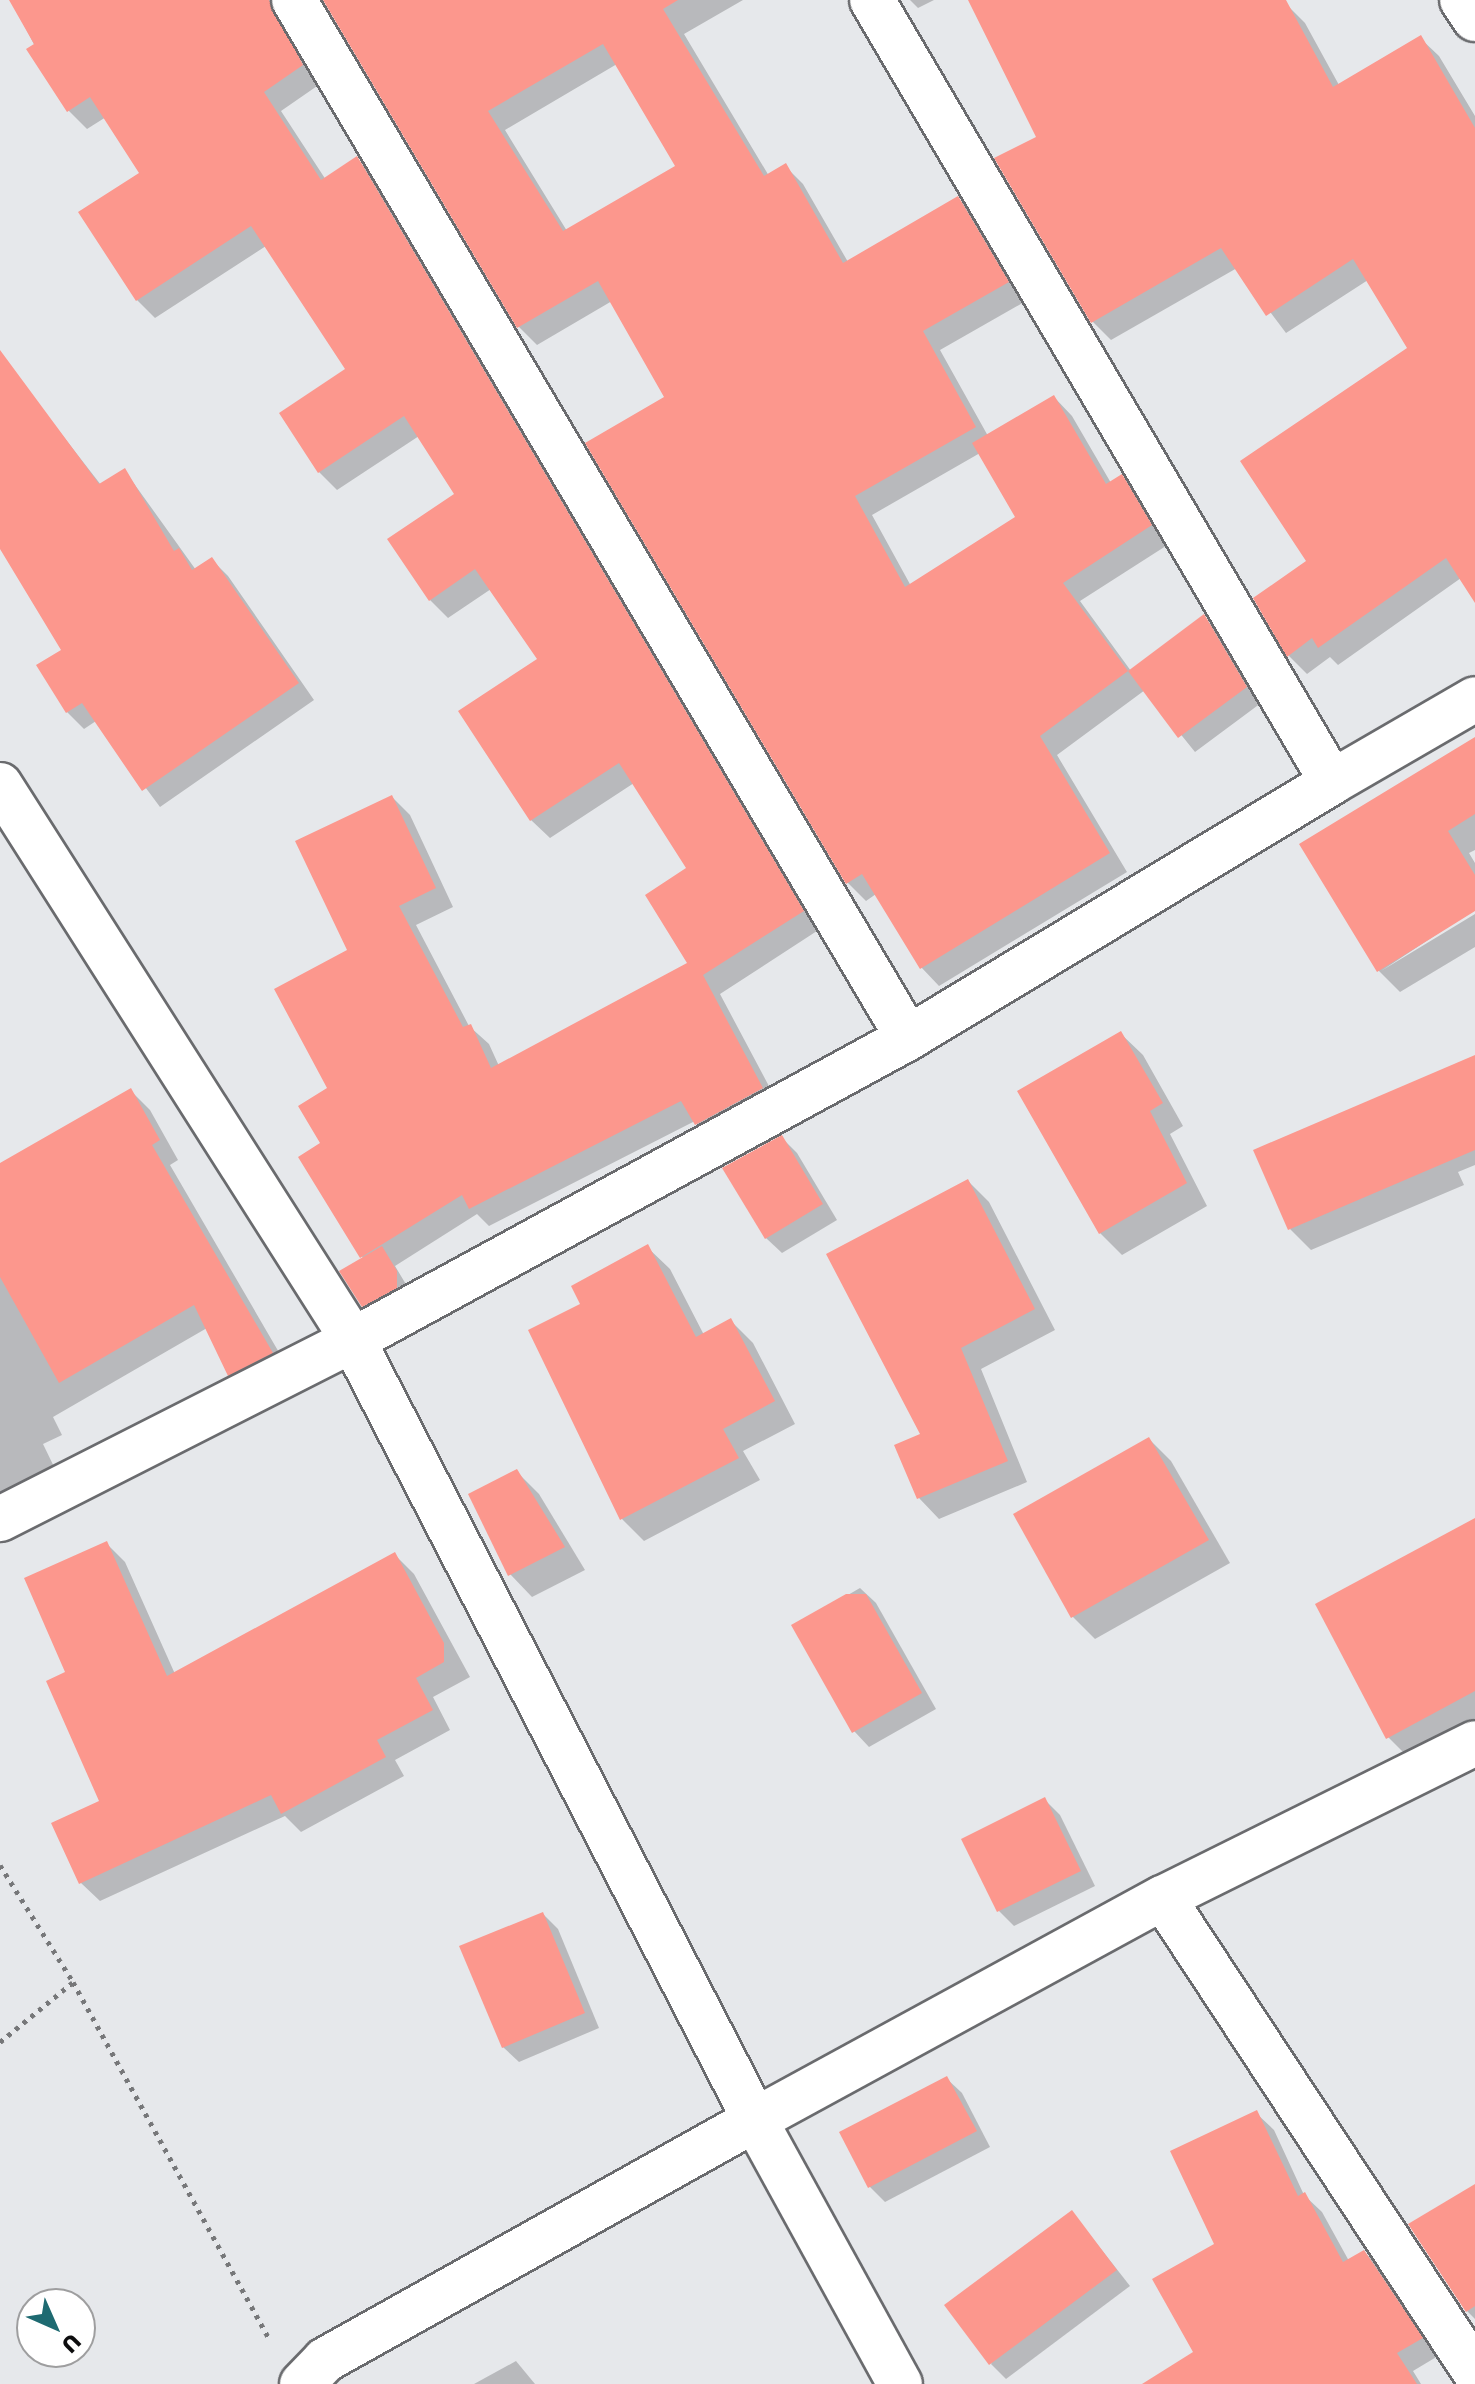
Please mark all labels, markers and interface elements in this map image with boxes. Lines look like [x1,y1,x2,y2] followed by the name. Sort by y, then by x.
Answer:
[16,2288,96,2368] north arrow
[57,2329,87,2359] text: U

